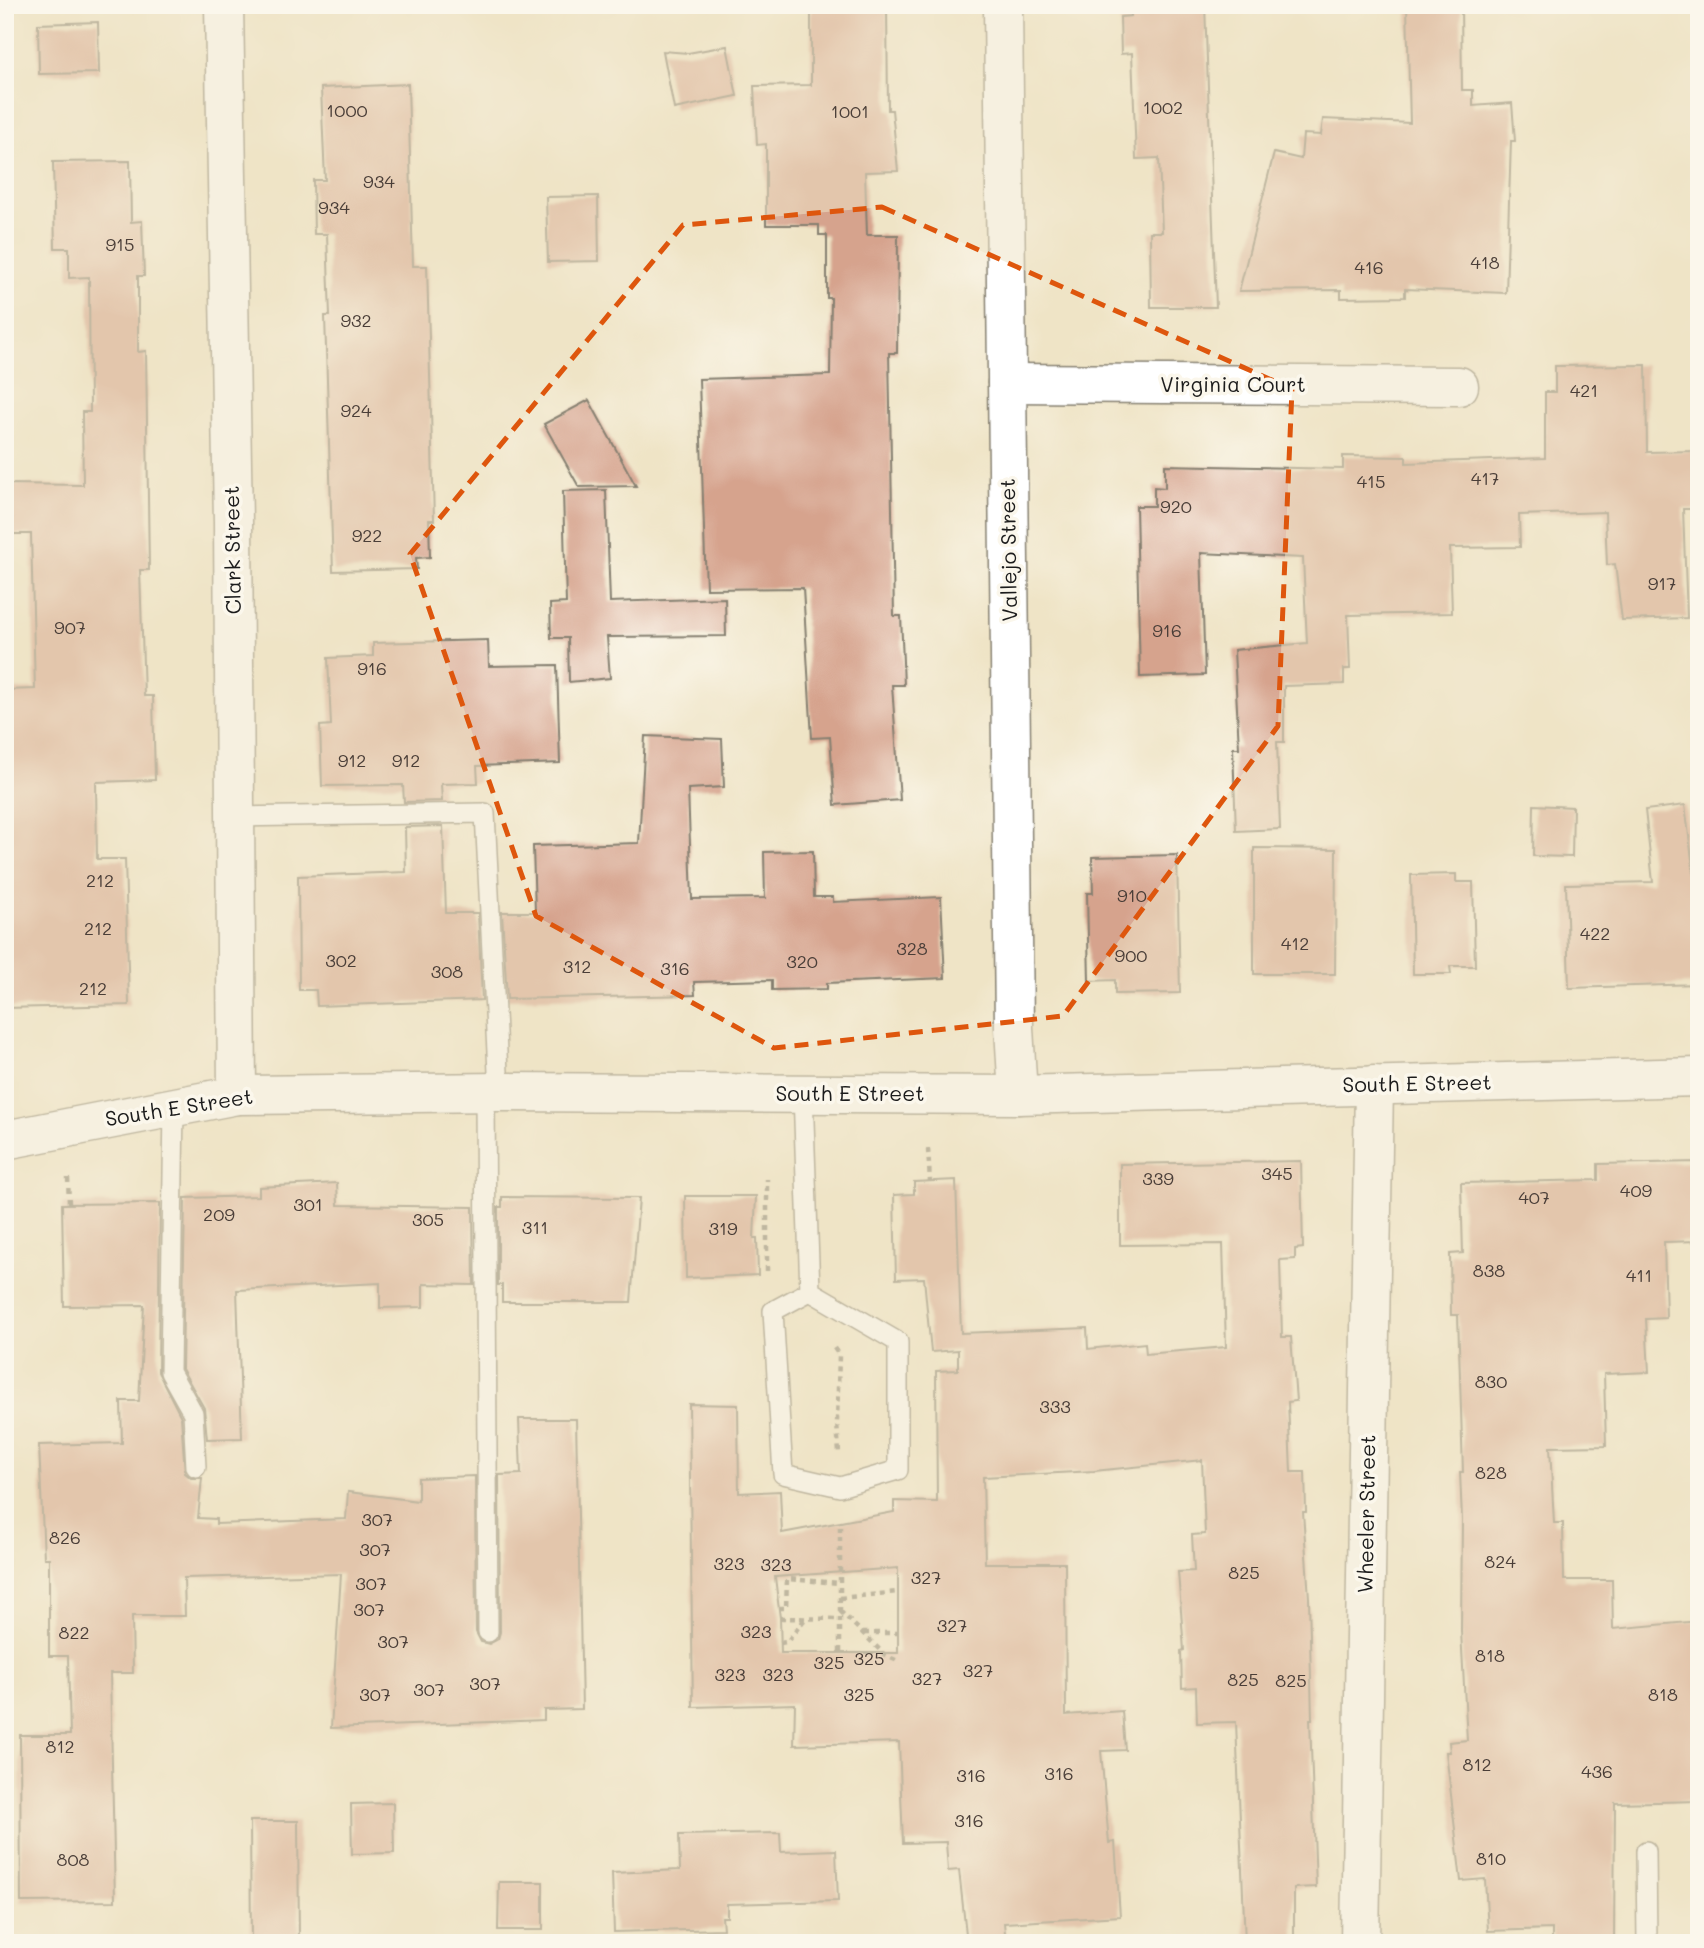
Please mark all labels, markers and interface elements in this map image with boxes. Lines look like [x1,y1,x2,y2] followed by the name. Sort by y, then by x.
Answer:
[1143,95,1183,119] house number: 1002
[326,98,368,122] house number: 1000
[831,99,869,123] house number: 1001
[363,169,395,193] house number: 934
[318,195,350,219] house number: 934
[105,232,135,256] house number: 915
[1470,250,1500,274] house number: 418
[1354,255,1384,279] house number: 416
[340,308,372,332] house number: 932
[1160,370,1306,397] street label: Virginia Court
[1570,378,1598,402] house number: 421
[340,398,372,422] house number: 924
[1471,466,1499,490] house number: 417
[1356,469,1386,493] house number: 415
[993,478,1022,622] street label: Vallejo Street
[217,485,246,615] street label: Clark Street
[1160,494,1192,518] house number: 920
[352,523,382,547] house number: 922
[1648,571,1676,595] house number: 917
[54,615,86,639] house number: 907
[1152,618,1182,642] house number: 916
[357,656,387,680] house number: 916
[338,748,366,772] house number: 912
[392,748,420,772] house number: 912
[86,868,114,892] house number: 212
[1117,883,1147,907] house number: 910
[84,916,112,940] house number: 212
[1580,921,1610,945] house number: 422
[1281,931,1309,955] house number: 412
[896,936,928,960] house number: 328
[1115,943,1147,967] house number: 900
[325,948,357,972] house number: 302
[786,949,818,973] house number: 320
[563,954,591,978] house number: 312
[660,956,690,980] house number: 316
[431,959,463,983] house number: 308
[79,976,107,1000] house number: 212
[1342,1068,1492,1097] street label: South E Street
[775,1079,925,1106] street label: South E Street
[103,1082,255,1132] street label: South E Street
[1261,1161,1293,1185] house number: 345
[1142,1166,1174,1190] house number: 339
[1620,1178,1653,1202] house number: 409
[1518,1185,1550,1209] house number: 407
[293,1192,323,1216] house number: 301
[203,1202,235,1226] house number: 209
[412,1207,444,1231] house number: 305
[522,1215,548,1239] house number: 311
[708,1216,738,1240] house number: 319
[1473,1258,1505,1282] house number: 838
[1626,1263,1652,1287] house number: 411
[1475,1369,1507,1393] house number: 830
[1039,1394,1071,1418] house number: 333
[1351,1434,1380,1594] street label: Wheeler Street
[1475,1460,1507,1484] house number: 828
[361,1507,393,1531] house number: 307
[49,1525,81,1549] house number: 826
[359,1537,391,1561] house number: 307
[1484,1549,1516,1573] house number: 824
[713,1551,745,1575] house number: 323
[760,1552,792,1576] house number: 323
[1228,1560,1260,1584] house number: 825
[911,1565,941,1589] house number: 327
[355,1571,387,1595] house number: 307
[353,1597,385,1621] house number: 307
[937,1613,967,1637] house number: 327
[740,1619,772,1643] house number: 323
[59,1620,89,1644] house number: 822
[377,1629,409,1653] house number: 307
[1475,1643,1505,1667] house number: 818
[853,1646,885,1670] house number: 325
[813,1650,845,1674] house number: 325
[963,1658,993,1682] house number: 327
[714,1662,746,1686] house number: 323
[762,1662,794,1686] house number: 323
[912,1666,942,1690] house number: 327
[1227,1667,1259,1691] house number: 825
[1275,1668,1307,1692] house number: 825
[469,1671,501,1695] house number: 307
[413,1677,445,1701] house number: 307
[359,1682,391,1706] house number: 307
[843,1682,875,1706] house number: 325
[1648,1682,1678,1706] house number: 818
[46,1734,74,1758] house number: 812
[1463,1752,1491,1776] house number: 812
[1581,1759,1613,1783] house number: 436
[1044,1761,1074,1785] house number: 316
[956,1763,986,1787] house number: 316
[954,1808,984,1832] house number: 316
[1476,1846,1506,1870] house number: 810
[57,1847,90,1871] house number: 808

